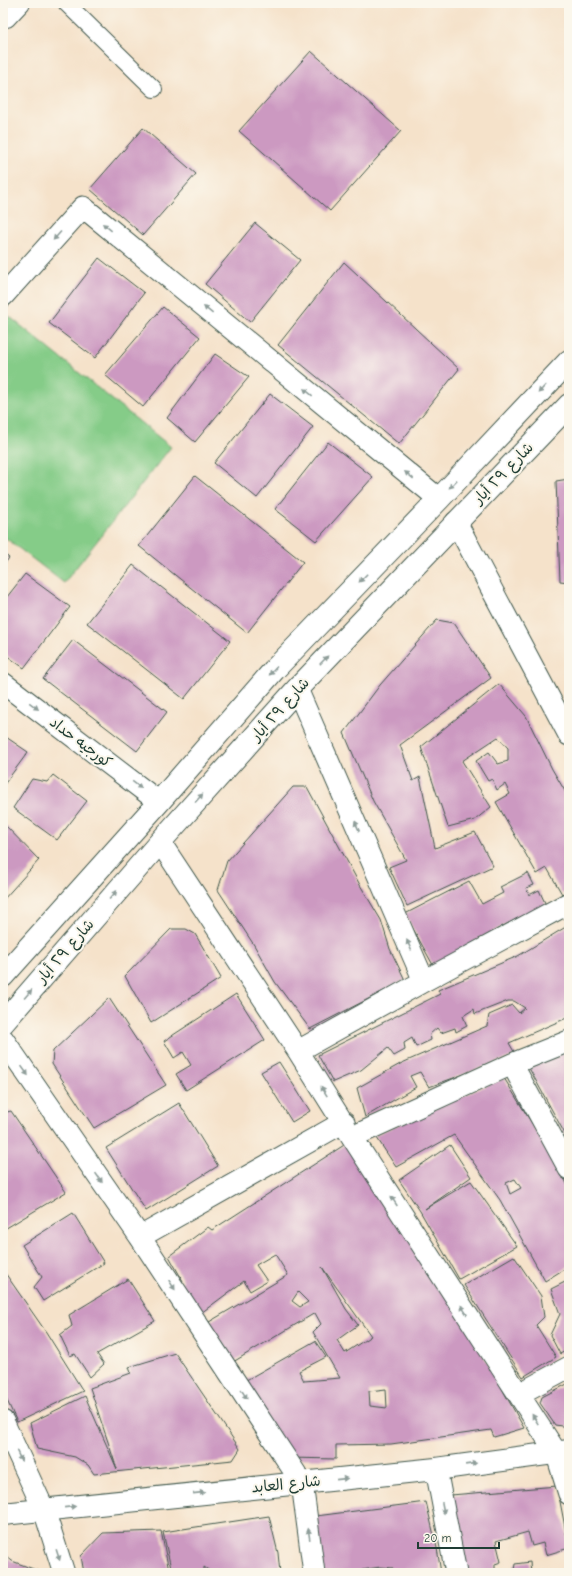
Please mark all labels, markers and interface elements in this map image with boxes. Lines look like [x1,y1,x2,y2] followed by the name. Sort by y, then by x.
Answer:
[102,223,113,232] one-way arrow
[52,231,61,242] one-way arrow
[202,305,213,314] one-way arrow
[538,384,547,394] one-way arrow
[303,388,314,397] one-way arrow
[468,438,538,509] street label: شارع ٢٩ أيار
[403,470,414,479] one-way arrow
[449,479,458,489] one-way arrow
[359,573,368,583] one-way arrow
[319,655,329,665] one-way arrow
[269,666,278,677] one-way arrow
[246,674,314,746] street label: شارع ٢٩ أيار
[29,702,39,710] one-way arrow
[46,713,116,772] street label: كورجيه حداد
[132,781,143,790] one-way arrow
[194,793,203,802] one-way arrow
[353,819,359,831] one-way arrow
[109,890,118,901] one-way arrow
[32,915,98,988] street label: شارع ٢٩ أيار
[405,938,411,950] one-way arrow
[24,989,33,999] one-way arrow
[21,1066,29,1076] one-way arrow
[320,1086,328,1096] one-way arrow
[95,1173,103,1183] one-way arrow
[390,1195,397,1207] one-way arrow
[168,1280,176,1291] one-way arrow
[461,1304,468,1316] one-way arrow
[240,1388,247,1400] one-way arrow
[531,1414,539,1424] one-way arrow
[16,1451,22,1462] one-way arrow
[465,1461,477,1467] one-way arrow
[251,1471,322,1498] street label: شارع العابد
[336,1475,348,1482] one-way arrow
[193,1490,205,1497] one-way arrow
[441,1502,447,1514] one-way arrow
[64,1504,76,1510] one-way arrow
[418,1524,499,1550] scale bar
[306,1528,312,1540] one-way arrow
[424,1531,452,1545] text: 20 m
[55,1549,61,1561] one-way arrow

